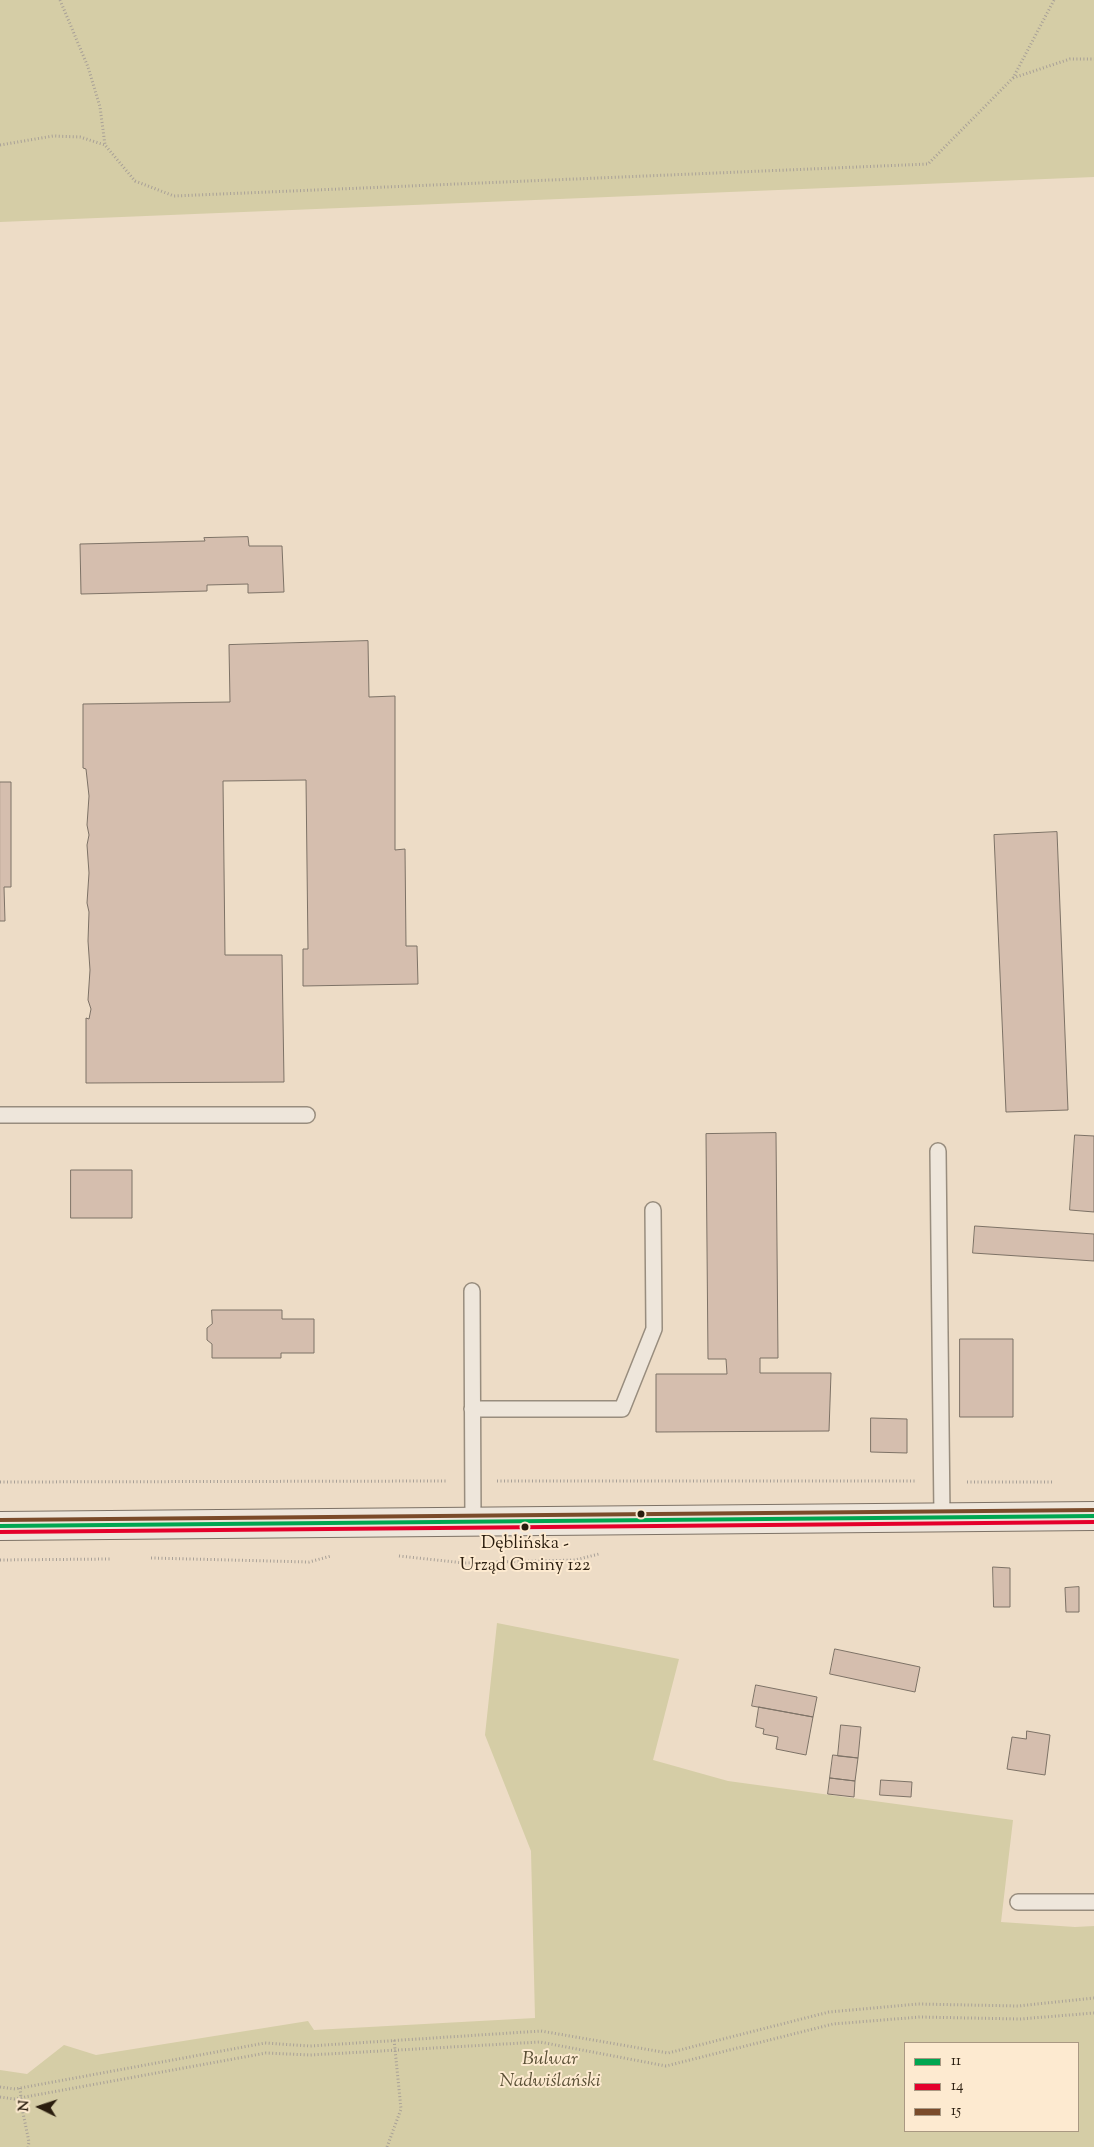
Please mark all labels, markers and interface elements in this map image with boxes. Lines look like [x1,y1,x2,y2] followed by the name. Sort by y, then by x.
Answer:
[636,1509,646,1519] unlabelled marker
[520,1522,530,1532] marker: Dęblińska - Urząd Gminy 122
[460,1534,590,1576] place label: Dęblińska - Urząd Gminy 122
[904,2042,1079,2132] legend
[499,2050,601,2094] park label: Bulwar Nadwiślański
[951,2051,961,2072] text: 11
[951,2076,964,2097] text: 14
[15,2082,65,2132] north arrow
[15,2100,35,2112] text: N
[951,2101,961,2122] text: 15

